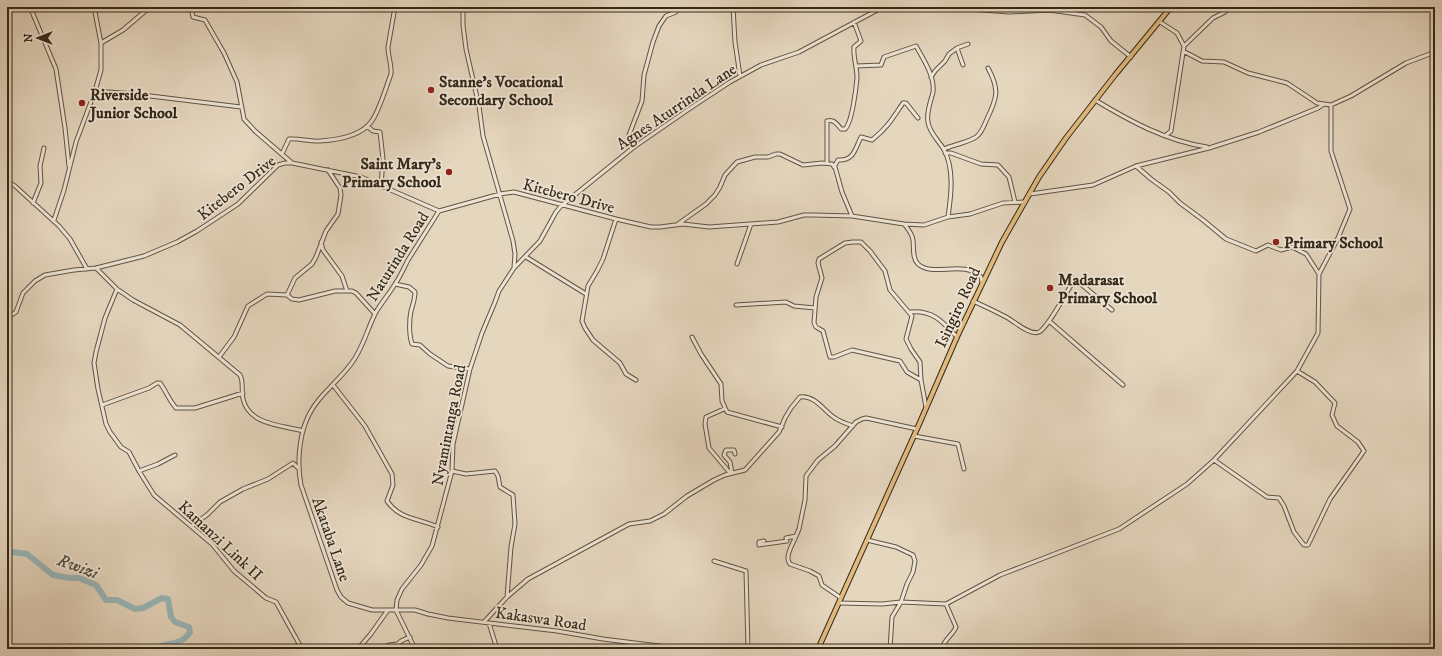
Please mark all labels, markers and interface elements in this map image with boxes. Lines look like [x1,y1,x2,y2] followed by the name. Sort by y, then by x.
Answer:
[18,18,58,58] north arrow
[22,33,36,43] text: N
[613,59,741,154] street label: Agnes Aturrinda Lane
[439,72,564,110] place label: Stanne's Vocational Secondary School
[88,85,179,123] place label: Riverside Junior School
[426,85,436,95] marker: Stanne's Vocational Secondary School
[77,98,87,108] marker: Riverside Junior School
[193,151,280,225] street label: Kitebero Drive
[342,154,442,192] place label: Saint Mary's Primary School
[444,167,454,177] marker: Saint Mary's Primary School
[521,174,617,218] street label: Kitebero Drive
[362,208,433,305] street label: Naturinda Road
[1284,233,1384,253] place label: Primary School
[1271,237,1281,247] marker: Primary School
[931,264,985,351] street label: Isingiro Road
[1058,270,1158,308] place label: Madarasat Primary School
[1045,283,1055,293] marker: Madarasat Primary School
[427,363,471,487] street label: Nyamintanga Road
[307,495,355,584] street label: Akataba Lane
[174,496,267,585] street label: Kamanzi Link II
[53,549,103,585] water label: Rwizi
[494,603,588,635] street label: Kakaswa Road

